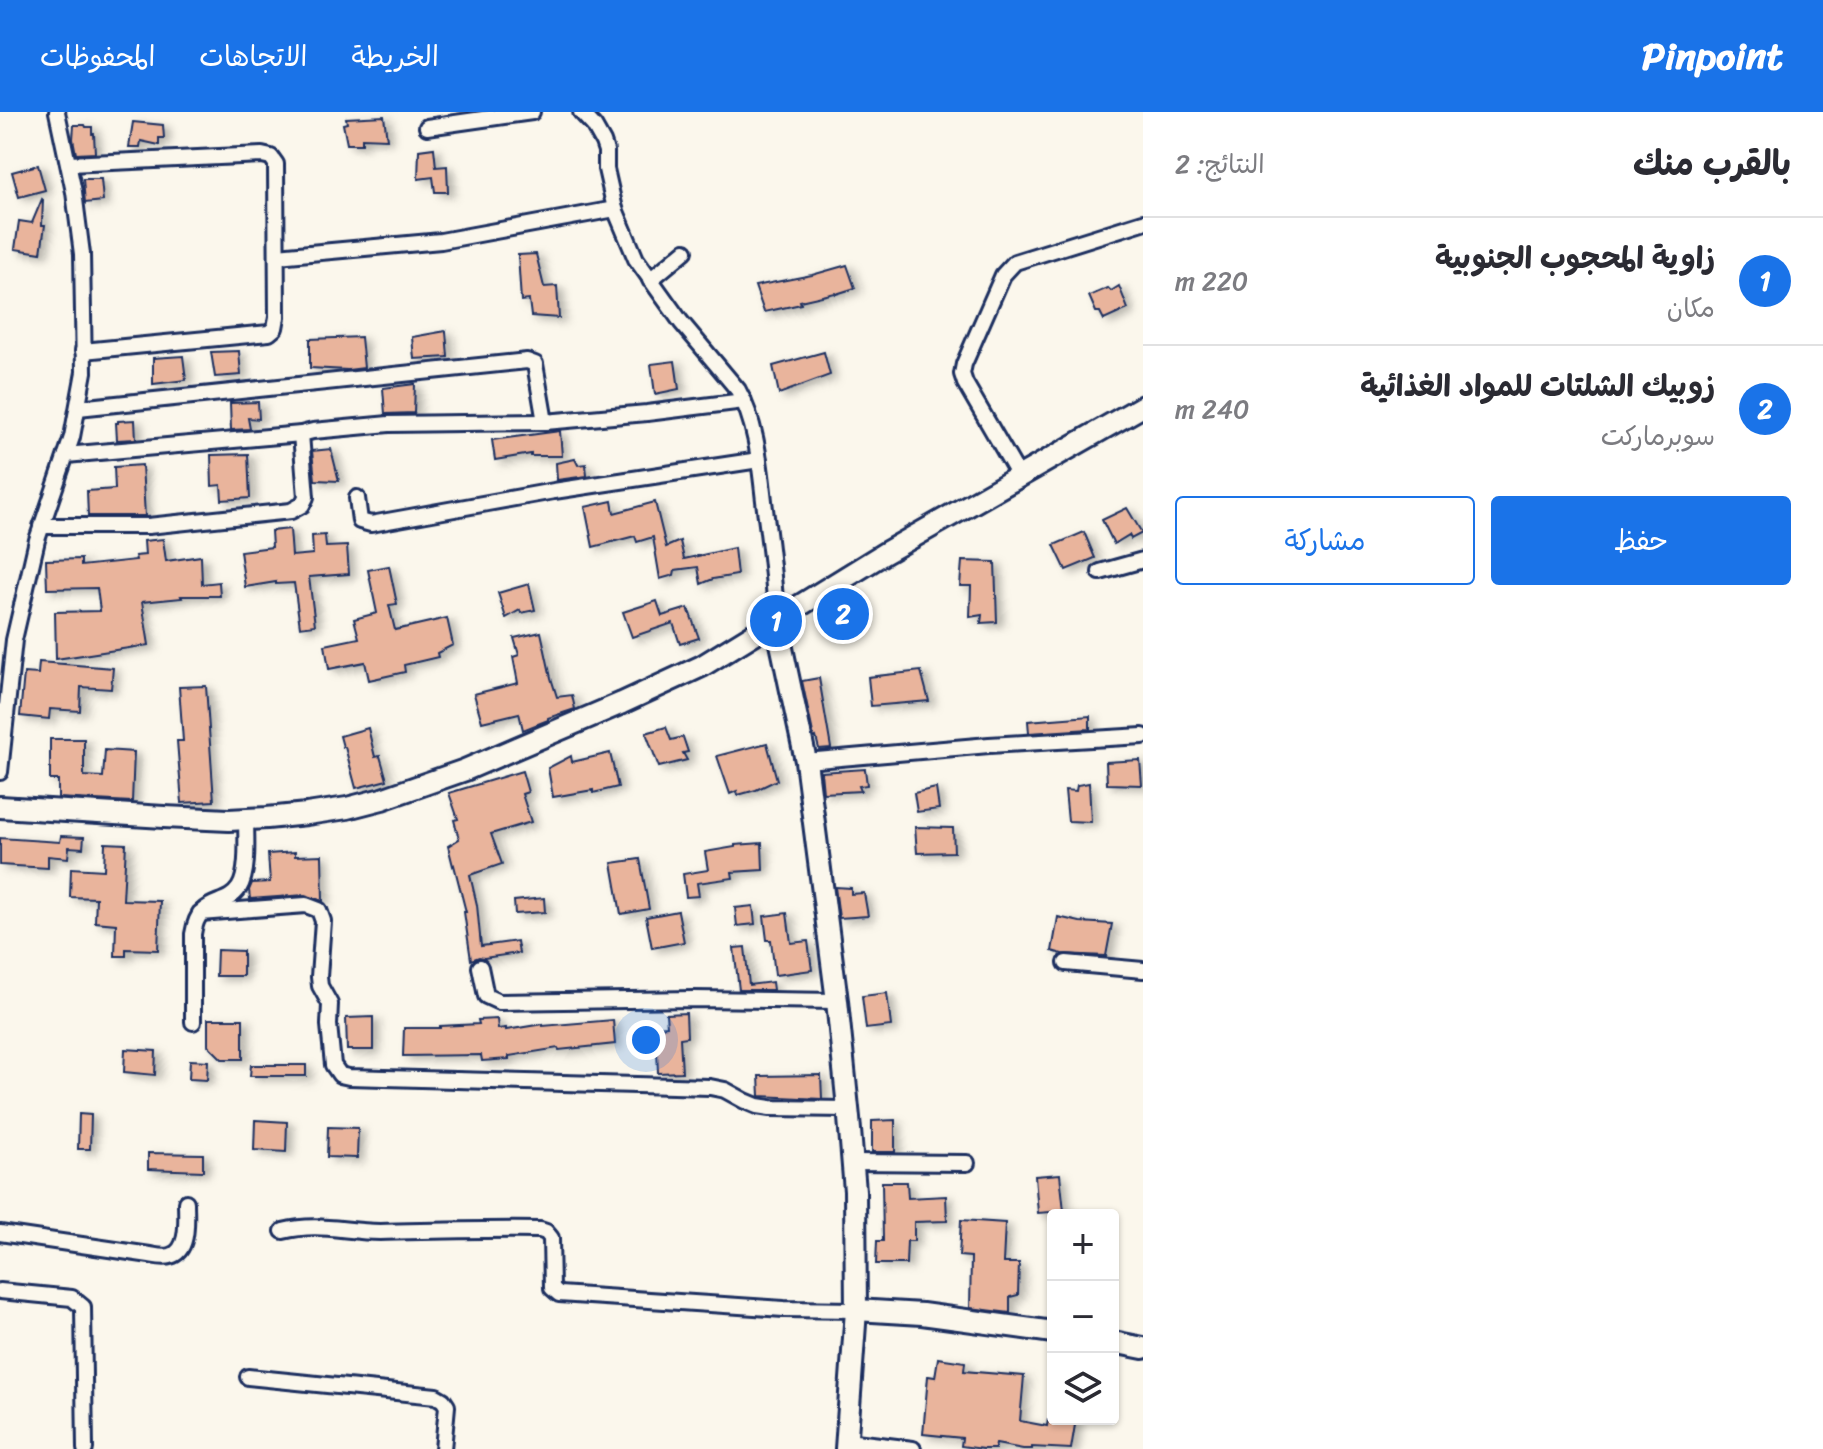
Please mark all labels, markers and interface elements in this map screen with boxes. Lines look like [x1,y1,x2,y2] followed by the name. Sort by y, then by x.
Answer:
[1642,23,1783,90] text: Pinpoint
[40,32,155,81] text: المحفوظات
[199,32,307,81] text: الاتجاهات
[351,32,439,81] text: الخريطة
[1633,134,1791,194] text: بالقرب منك
[1175,141,1265,187] text: النتائج: 2
[1435,231,1715,285] text: زاوية المحجوب الجنوبية
[1175,258,1248,304] text: 220 m
[1759,258,1771,304] text: 1
[1667,285,1715,331] text: مكان
[1360,359,1715,413] text: زوبيك الشلتات للمواد الغذائية
[1175,386,1249,432] text: 240 m
[1758,386,1773,432] text: 2
[1601,413,1715,459] text: سوبرماركت
[1175,496,1475,585] button: مشاركة
[1491,496,1791,585] button: حفظ
[817,584,869,644] pin: 2
[750,591,802,651] pin: 1
[626,1020,666,1060] your location
[1047,1209,1119,1425] map controls
[1047,1209,1119,1281] button: +
[1047,1281,1119,1353] button: −
[1047,1353,1119,1425] button: layers

